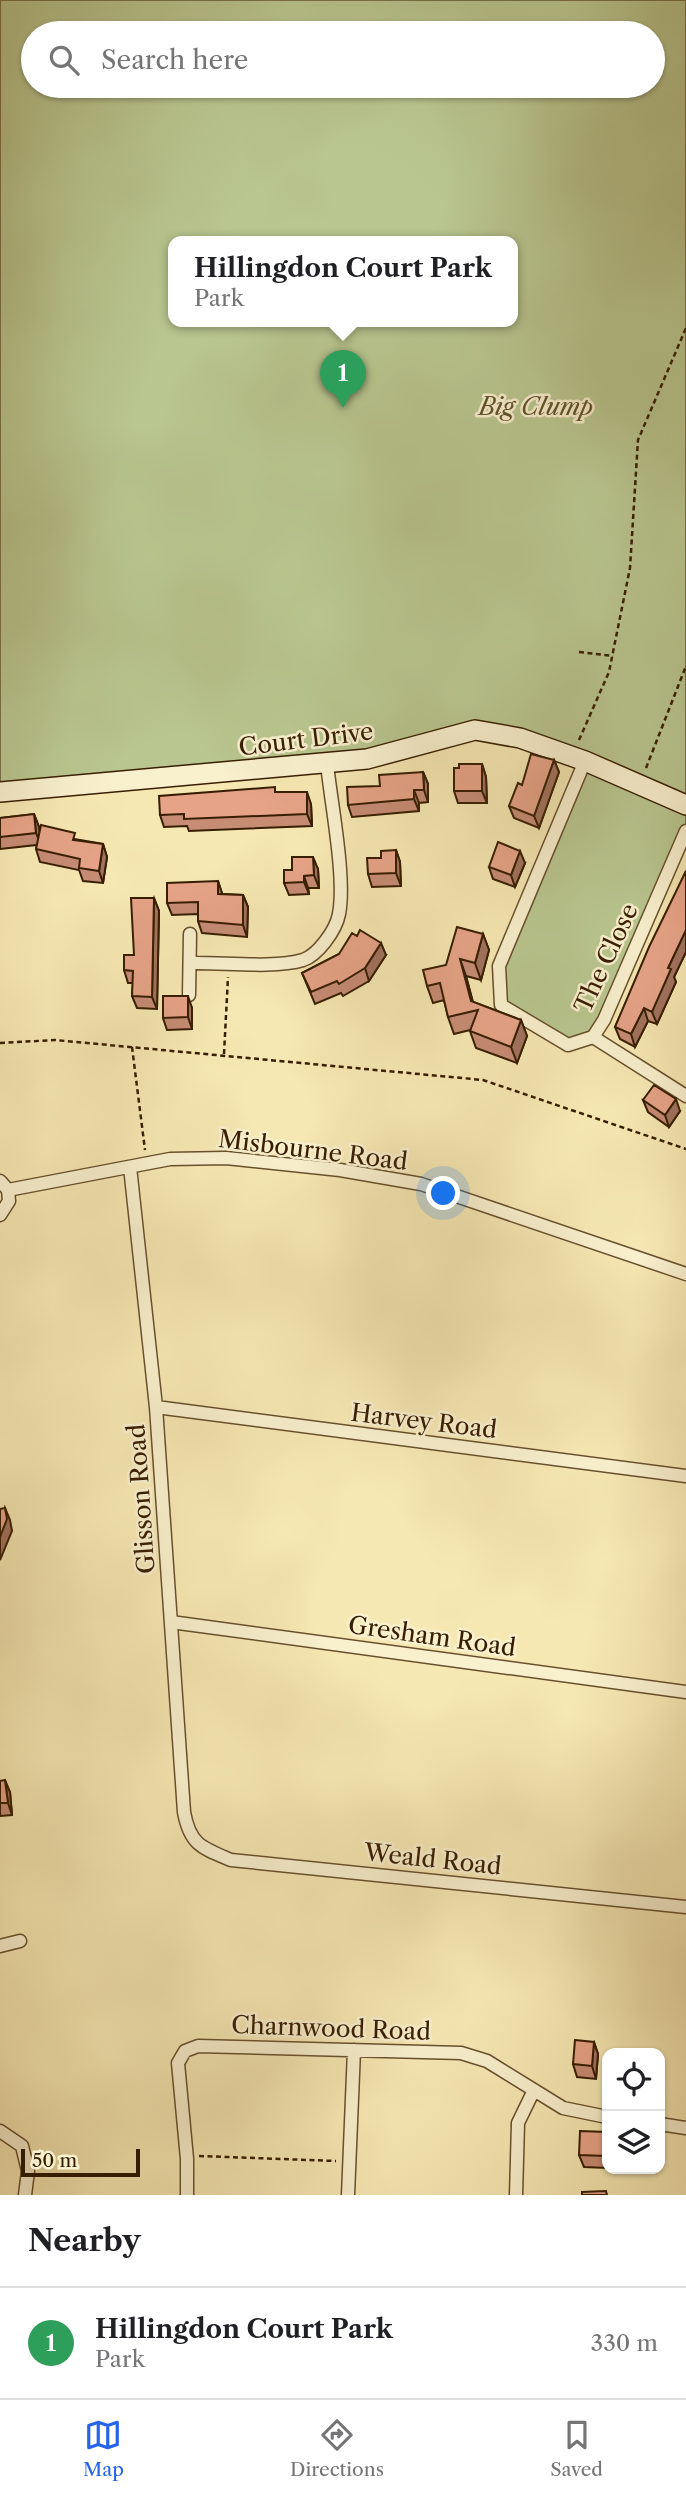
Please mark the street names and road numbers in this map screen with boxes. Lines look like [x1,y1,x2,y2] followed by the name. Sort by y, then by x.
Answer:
[237,716,375,762] street label: Court Drive
[568,899,644,1017] street label: The Close
[217,1124,410,1176] street label: Misbourne Road
[349,1398,499,1444] street label: Harvey Road
[121,1423,161,1575] street label: Glisson Road
[346,1610,518,1662] street label: Gresham Road
[362,1837,503,1881] street label: Weald Road
[231,2010,432,2046] street label: Charnwood Road

